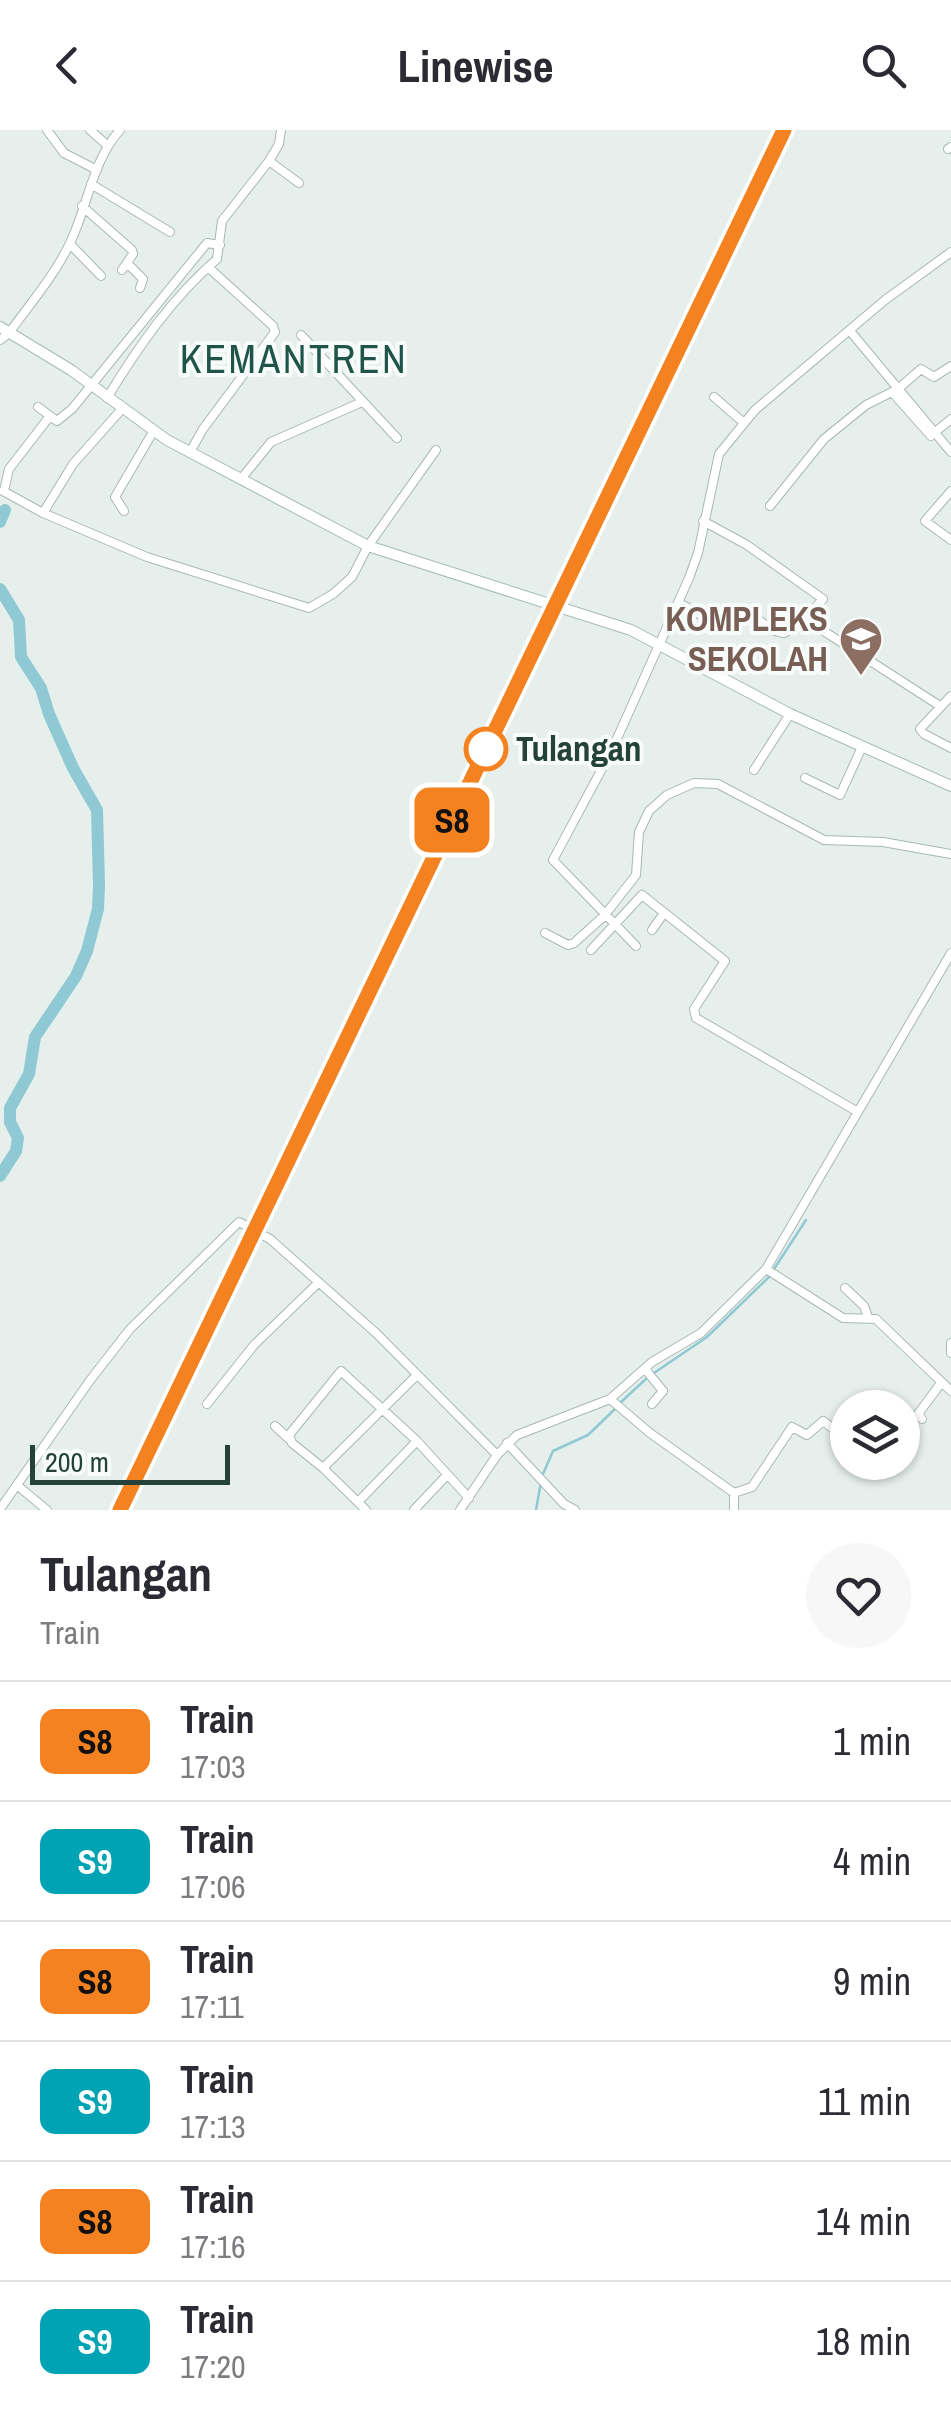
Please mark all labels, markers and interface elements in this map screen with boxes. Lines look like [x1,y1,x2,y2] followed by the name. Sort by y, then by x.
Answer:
[398,35,553,96] text: Linewise
[40,38,95,93] icon: back
[856,38,911,93] icon: search
[180,332,408,385] district label: KEMANTREN
[665,595,828,682] place label: KOMPLEKS SEKOLAH
[838,616,884,677] school or university icon: KOMPLEKS SEKOLAH
[516,725,641,772] place label: Tulangan
[465,728,507,770] marker: Tulangan
[407,788,497,852] line badge: S8
[434,797,470,844] text: S8
[830,1390,920,1480] map controls
[830,1390,920,1480] button: layers
[30,1440,230,1484] scale bar
[45,1443,109,1481] text: 200 m
[40,1541,212,1606] text: Tulangan
[806,1543,911,1648] button: heart
[40,1611,100,1654] text: Train
[180,1694,254,1745] text: Train
[833,1716,911,1767] text: 1 min
[77,1718,113,1765] text: S8
[180,1745,246,1788] text: 17:03
[180,1814,254,1865] text: Train
[833,1836,911,1887] text: 4 min
[77,1838,113,1885] text: S9
[180,1865,246,1908] text: 17:06
[180,1934,254,1985] text: Train
[833,1956,911,2007] text: 9 min
[77,1958,113,2005] text: S8
[180,1985,244,2028] text: 17:11
[180,2054,254,2105] text: Train
[818,2076,911,2127] text: 11 min
[77,2078,113,2125] text: S9
[180,2105,246,2148] text: 17:13
[180,2174,254,2225] text: Train
[816,2196,911,2247] text: 14 min
[77,2198,113,2245] text: S8
[180,2225,246,2268] text: 17:16
[180,2294,254,2345] text: Train
[816,2316,911,2367] text: 18 min
[77,2318,113,2365] text: S9
[180,2345,246,2388] text: 17:20

